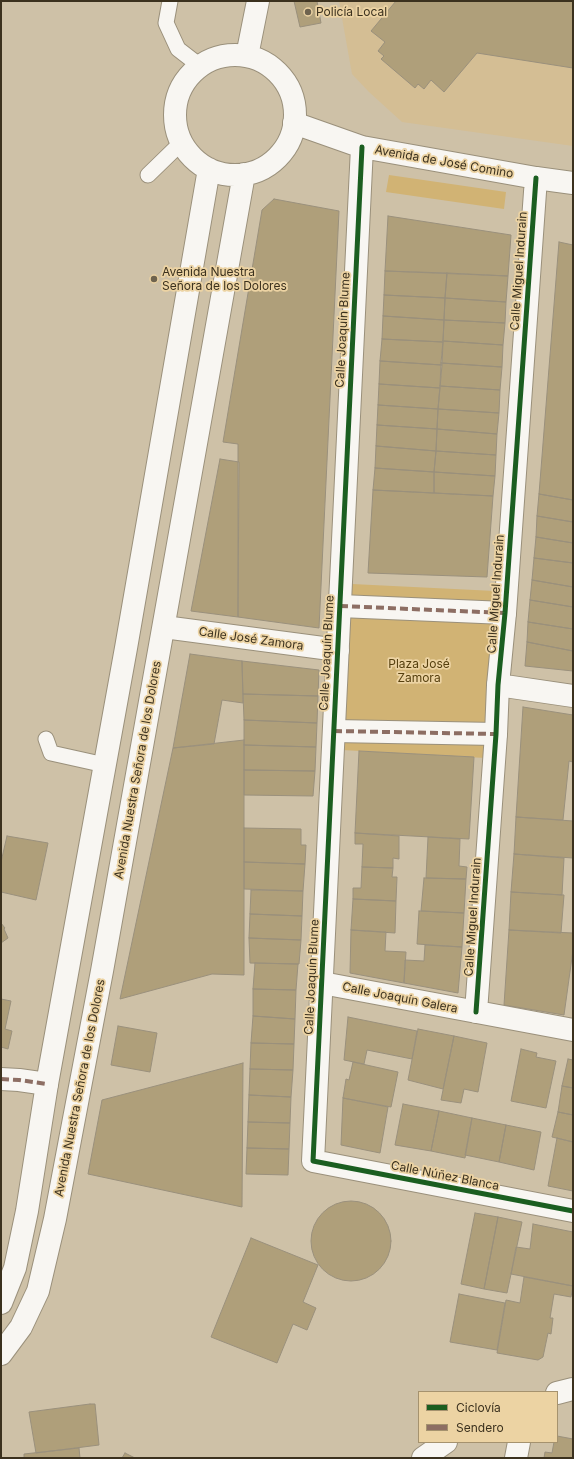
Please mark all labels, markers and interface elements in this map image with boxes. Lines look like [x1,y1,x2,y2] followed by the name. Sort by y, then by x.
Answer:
[316,5,387,19] place label: Policía Local
[303,7,313,17] marker: Policía Local
[374,143,514,181] street label: Avenida de José Comino
[508,211,530,331] street label: Calle Miguel Indurain
[162,265,287,293] place label: Avenida Nuestra Señora de los Dolores
[333,272,353,388] street label: Calle Joaquín Blume
[149,274,159,284] marker: Avenida Nuestra Señora de los Dolores
[485,534,507,654] street label: Calle Miguel Indurain
[317,595,337,711] street label: Calle Joaquín Blume
[198,625,304,653] street label: Calle José Zamora
[388,657,450,685] park label: Plaza José Zamora
[112,660,164,880] street label: Avenida Nuestra Señora de los Dolores
[462,857,484,977] street label: Calle Miguel Indurain
[302,919,322,1035] street label: Calle Joaquín Blume
[52,978,108,1198] street label: Avenida Nuestra Señora de los Dolores
[341,980,459,1016] street label: Calle Joaquín Galera
[390,1158,500,1194] street label: Calle Núñez Blanca
[418,1391,558,1443] legend
[456,1400,501,1415] text: Ciclovía
[456,1420,504,1435] text: Sendero

